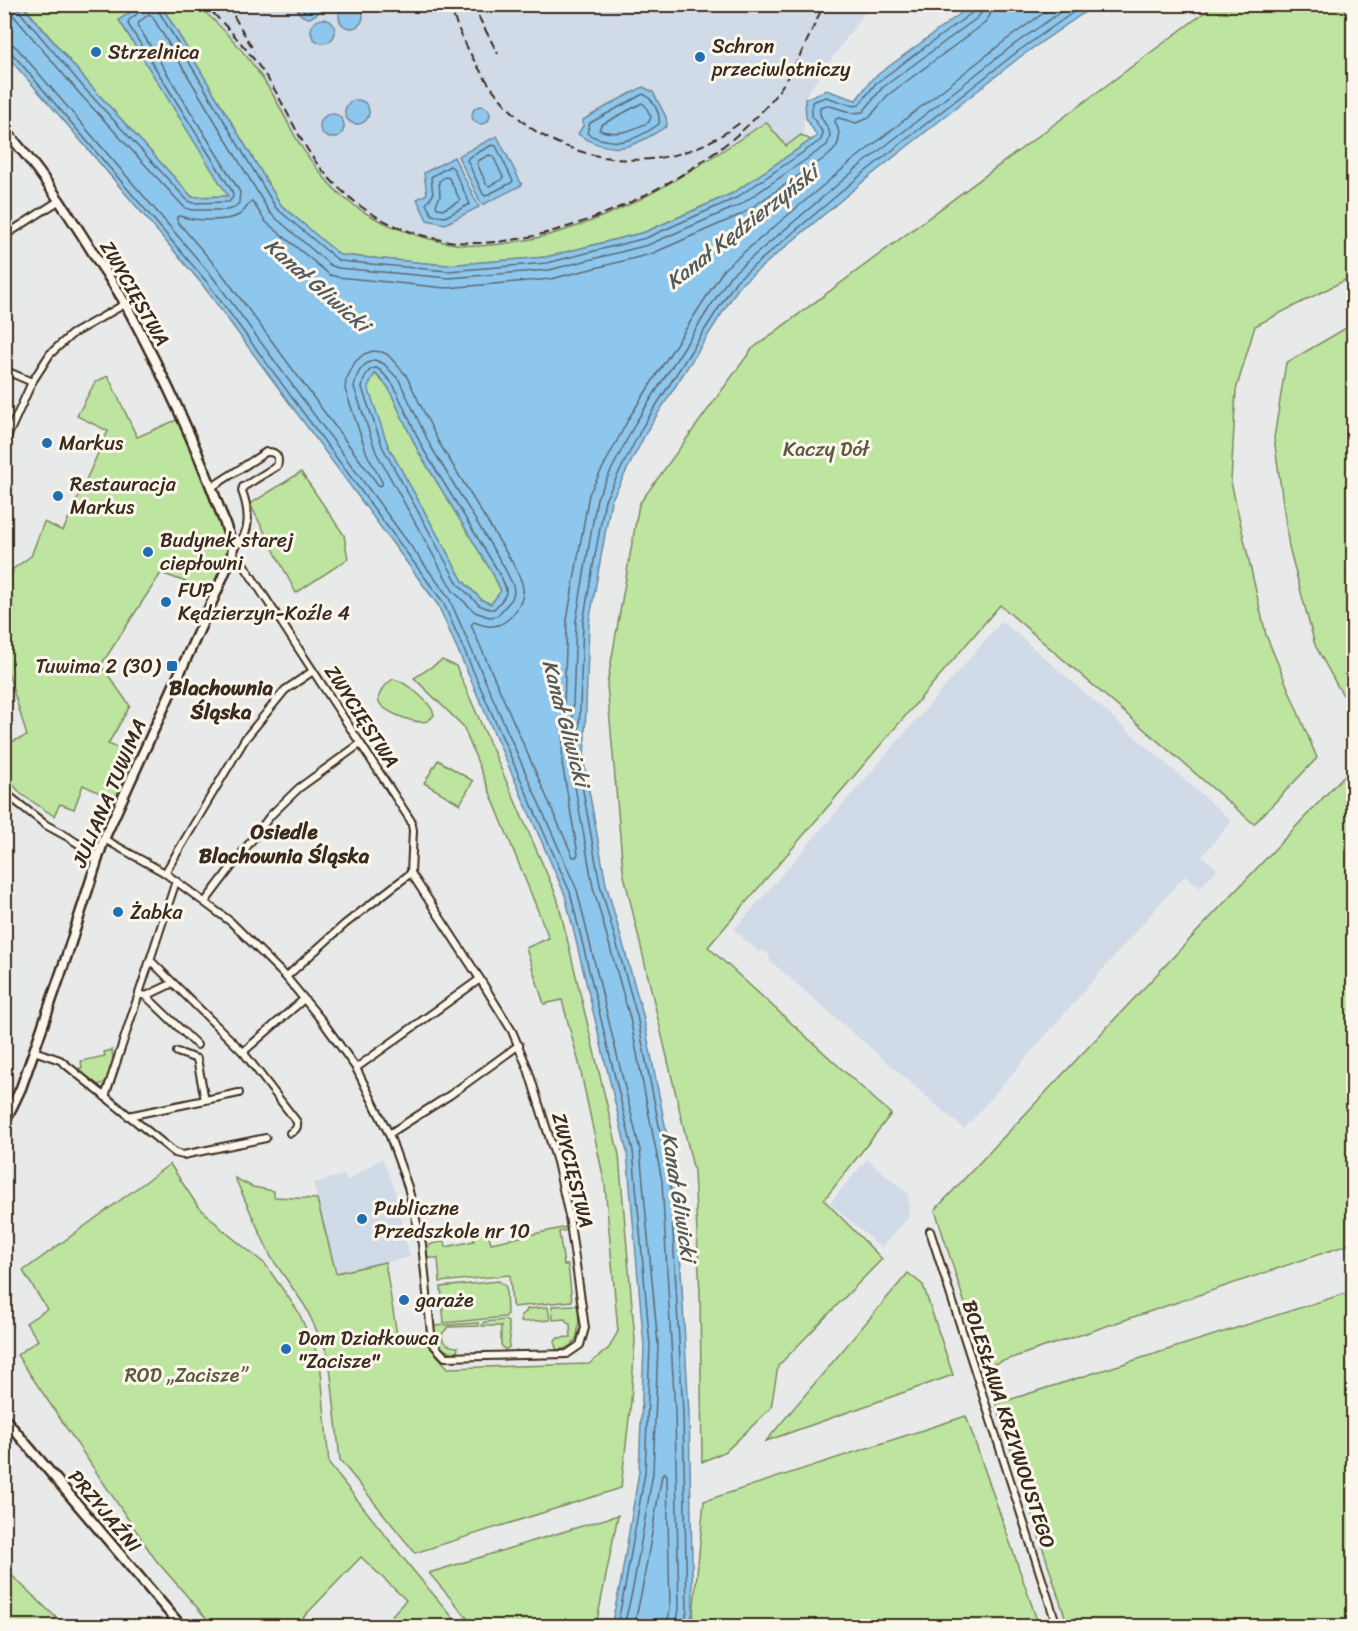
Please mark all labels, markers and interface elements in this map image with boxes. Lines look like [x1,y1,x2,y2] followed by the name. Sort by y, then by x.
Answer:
[711,29,851,87] place label: Schron przeciwlotniczy
[108,35,199,70] place label: Strzelnica
[89,45,103,59] marker: Strzelnica
[693,50,707,64] marker: Schron przeciwlotniczy
[657,152,830,299] water label: Kanał Kędzierzyński
[255,228,382,345] water label: Kanał Gliwicki
[90,233,179,353] street label: ZWYCIĘSTWA
[59,426,124,461] place label: Markus
[783,432,870,467] park label: Kaczy Dół
[40,436,54,450] marker: Markus
[70,467,177,525] place label: Restauracja Markus
[51,489,65,503] marker: Restauracja Markus
[160,523,294,581] place label: Budynek starej ciepłowni
[141,545,155,559] marker: Budynek starej ciepłowni
[178,573,350,631] place label: FUP Kędzierzyn-Koźle 4
[159,595,173,609] marker: FUP Kędzierzyn-Koźle 4
[36,649,161,684] place label: Tuwima 2 (30)
[531,655,602,795] water label: Kanał Gliwicki
[315,657,408,775] street label: ZWYCIĘSTWA
[165,659,179,673] marker: Tuwima 2 (30)
[169,669,273,731] district label: Blachownia Śląska
[62,713,157,874] street label: JULIANA TUWIMA
[199,813,370,875] district label: Osiedle Blachownia Śląska
[130,895,184,930] place label: Żabka
[111,905,125,919] marker: Żabka
[541,1109,604,1232] street label: ZWYCIĘSTWA
[650,1130,709,1268] water label: Kanał Gliwicki
[374,1191,530,1249] place label: Publiczne Przedszkole nr 10
[355,1212,369,1226] marker: Publiczne Przedszkole nr 10
[414,1283,474,1318] place label: garaże
[397,1293,411,1307] marker: garaże
[952,1295,1065,1553] street label: BOLESŁAWA KRZYWOUSTEGO
[298,1321,440,1379] place label: Dom Działkowca "Zacisze"
[279,1342,293,1356] marker: Dom Działkowca "Zacisze"
[125,1358,249,1393] park label: ROD „Zacisze”
[59,1462,150,1561] street label: PRZYJAŹNI

